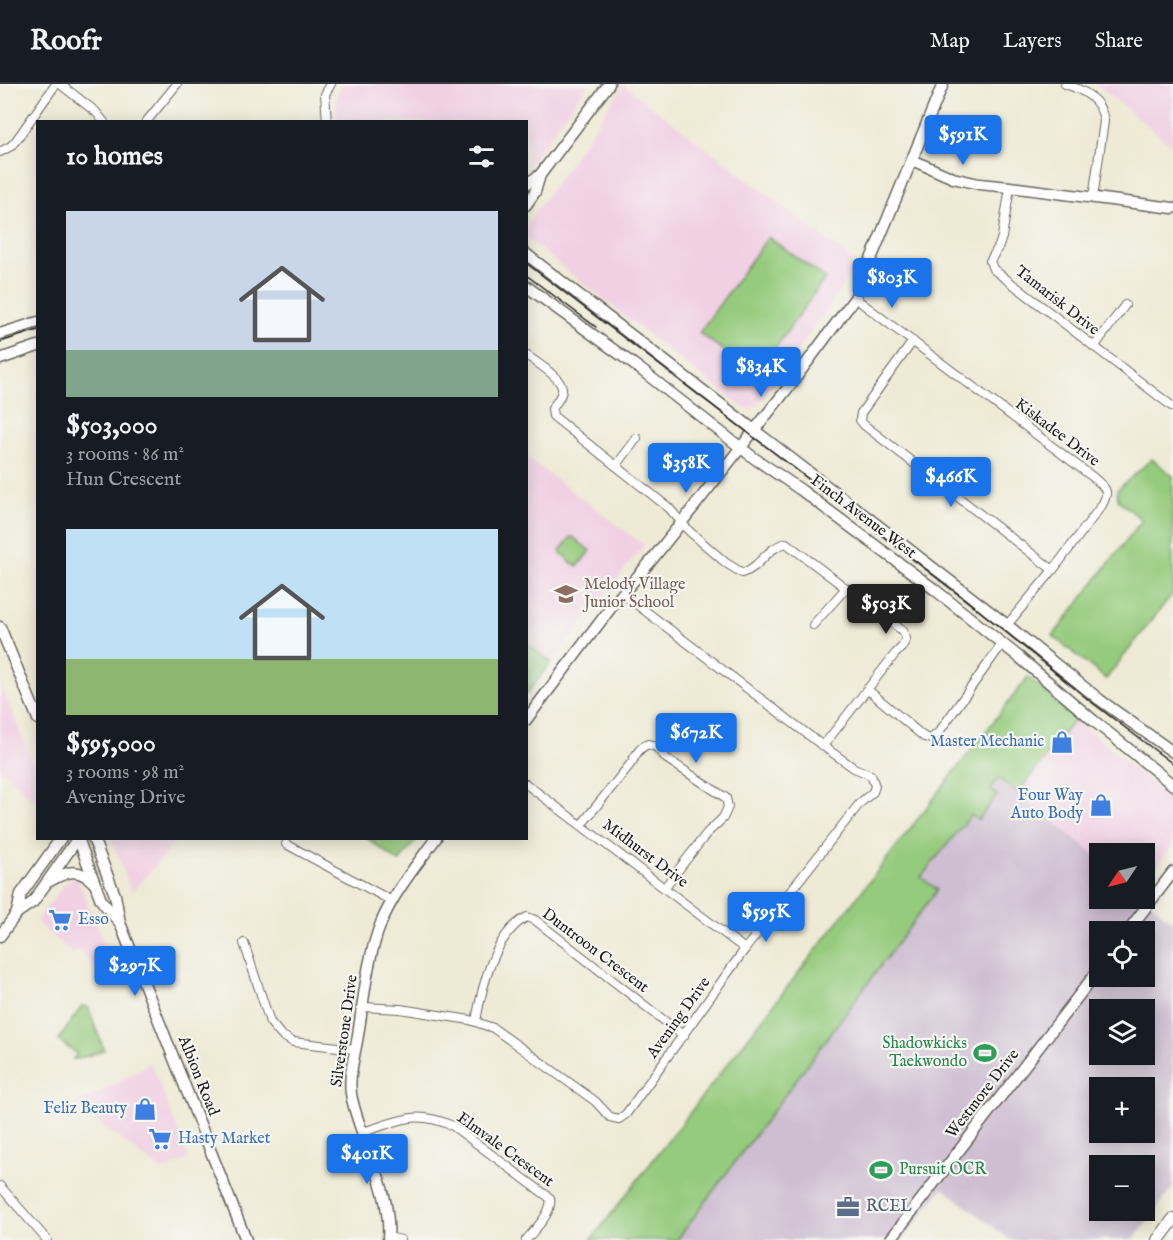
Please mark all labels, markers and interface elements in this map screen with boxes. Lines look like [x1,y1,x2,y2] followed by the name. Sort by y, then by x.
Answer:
[30,24,102,59] text: Roofr
[930,28,970,55] text: Map
[1003,28,1062,55] text: Layers
[1095,28,1143,55] text: Share
[921,115,1005,166] pin: $591K
[939,122,987,147] text: $591K
[66,140,163,173] text: 10 homes
[465,140,498,173] icon: filters
[228,250,336,358] icon: home
[850,258,934,309] pin: $803K
[1011,262,1103,340] street label: Tamarisk Drive
[867,265,917,290] text: $803K
[719,347,803,398] pin: $834K
[736,354,786,379] text: $834K
[1011,395,1103,471] street label: Kiskadee Drive
[66,409,157,442] text: $503,000
[66,442,184,467] text: 3 rooms · 86 m²
[644,443,728,494] pin: $358K
[662,450,710,475] text: $358K
[909,457,993,508] pin: $466K
[925,464,977,489] text: $466K
[66,467,181,492] text: Hun Crescent
[806,471,920,564] street label: Finch Avenue West
[228,568,336,676] icon: home
[582,575,685,613] place label: Melody Village Junior School
[553,581,579,607] school or university icon: Melody Village Junior School
[844,584,928,635] pin: $503K
[861,591,911,616] text: $503K
[654,713,738,764] pin: $672K
[670,720,722,745] text: $672K
[66,727,156,760] text: $595,000
[1049,729,1075,755] shop icon: Master Mechanic
[930,732,1044,752] place label: Master Mechanic
[66,760,184,785] text: 3 rooms · 98 m²
[66,785,186,810] text: Avening Drive
[1010,786,1083,824] place label: Four Way Auto Body
[1088,792,1114,818] shop icon: Four Way Auto Body
[598,815,692,893] street label: Midhurst Drive
[1089,843,1155,909] north arrow
[1089,843,1155,1221] map controls
[724,892,808,943] pin: $595K
[742,899,790,924] text: $595K
[538,904,653,998] street label: Duntroon Crescent
[47,907,73,933] supermarket icon: Esso
[78,910,109,930] place label: Esso
[1089,921,1155,987] button: locate
[93,946,177,997] pin: $297K
[108,953,162,978] text: $297K
[642,973,715,1063] street label: Avening Drive
[327,974,363,1088] street label: Silverstone Drive
[1089,999,1155,1065] button: layers
[173,1032,223,1119] street label: Albion Road
[882,1034,967,1072] place label: Shadowkicks Taekwondo
[972,1040,998,1066] sports icon: Shadowkicks Taekwondo
[942,1045,1024,1143] street label: Westmore Drive
[1089,1077,1155,1143] button: +
[132,1096,158,1122] shop icon: Feliz Beauty
[44,1099,127,1119] place label: Feliz Beauty
[453,1108,558,1192] street label: Elmvale Crescent
[147,1126,173,1152] supermarket icon: Hasty Market
[178,1129,271,1149] place label: Hasty Market
[325,1134,409,1185] pin: $401K
[341,1141,393,1166] text: $401K
[1089,1155,1155,1221] button: −
[868,1157,894,1183] sports icon: Pursuit OCR
[899,1160,987,1180] place label: Pursuit OCR
[835,1194,861,1220] office icon: RCEL
[866,1197,912,1217] place label: RCEL

